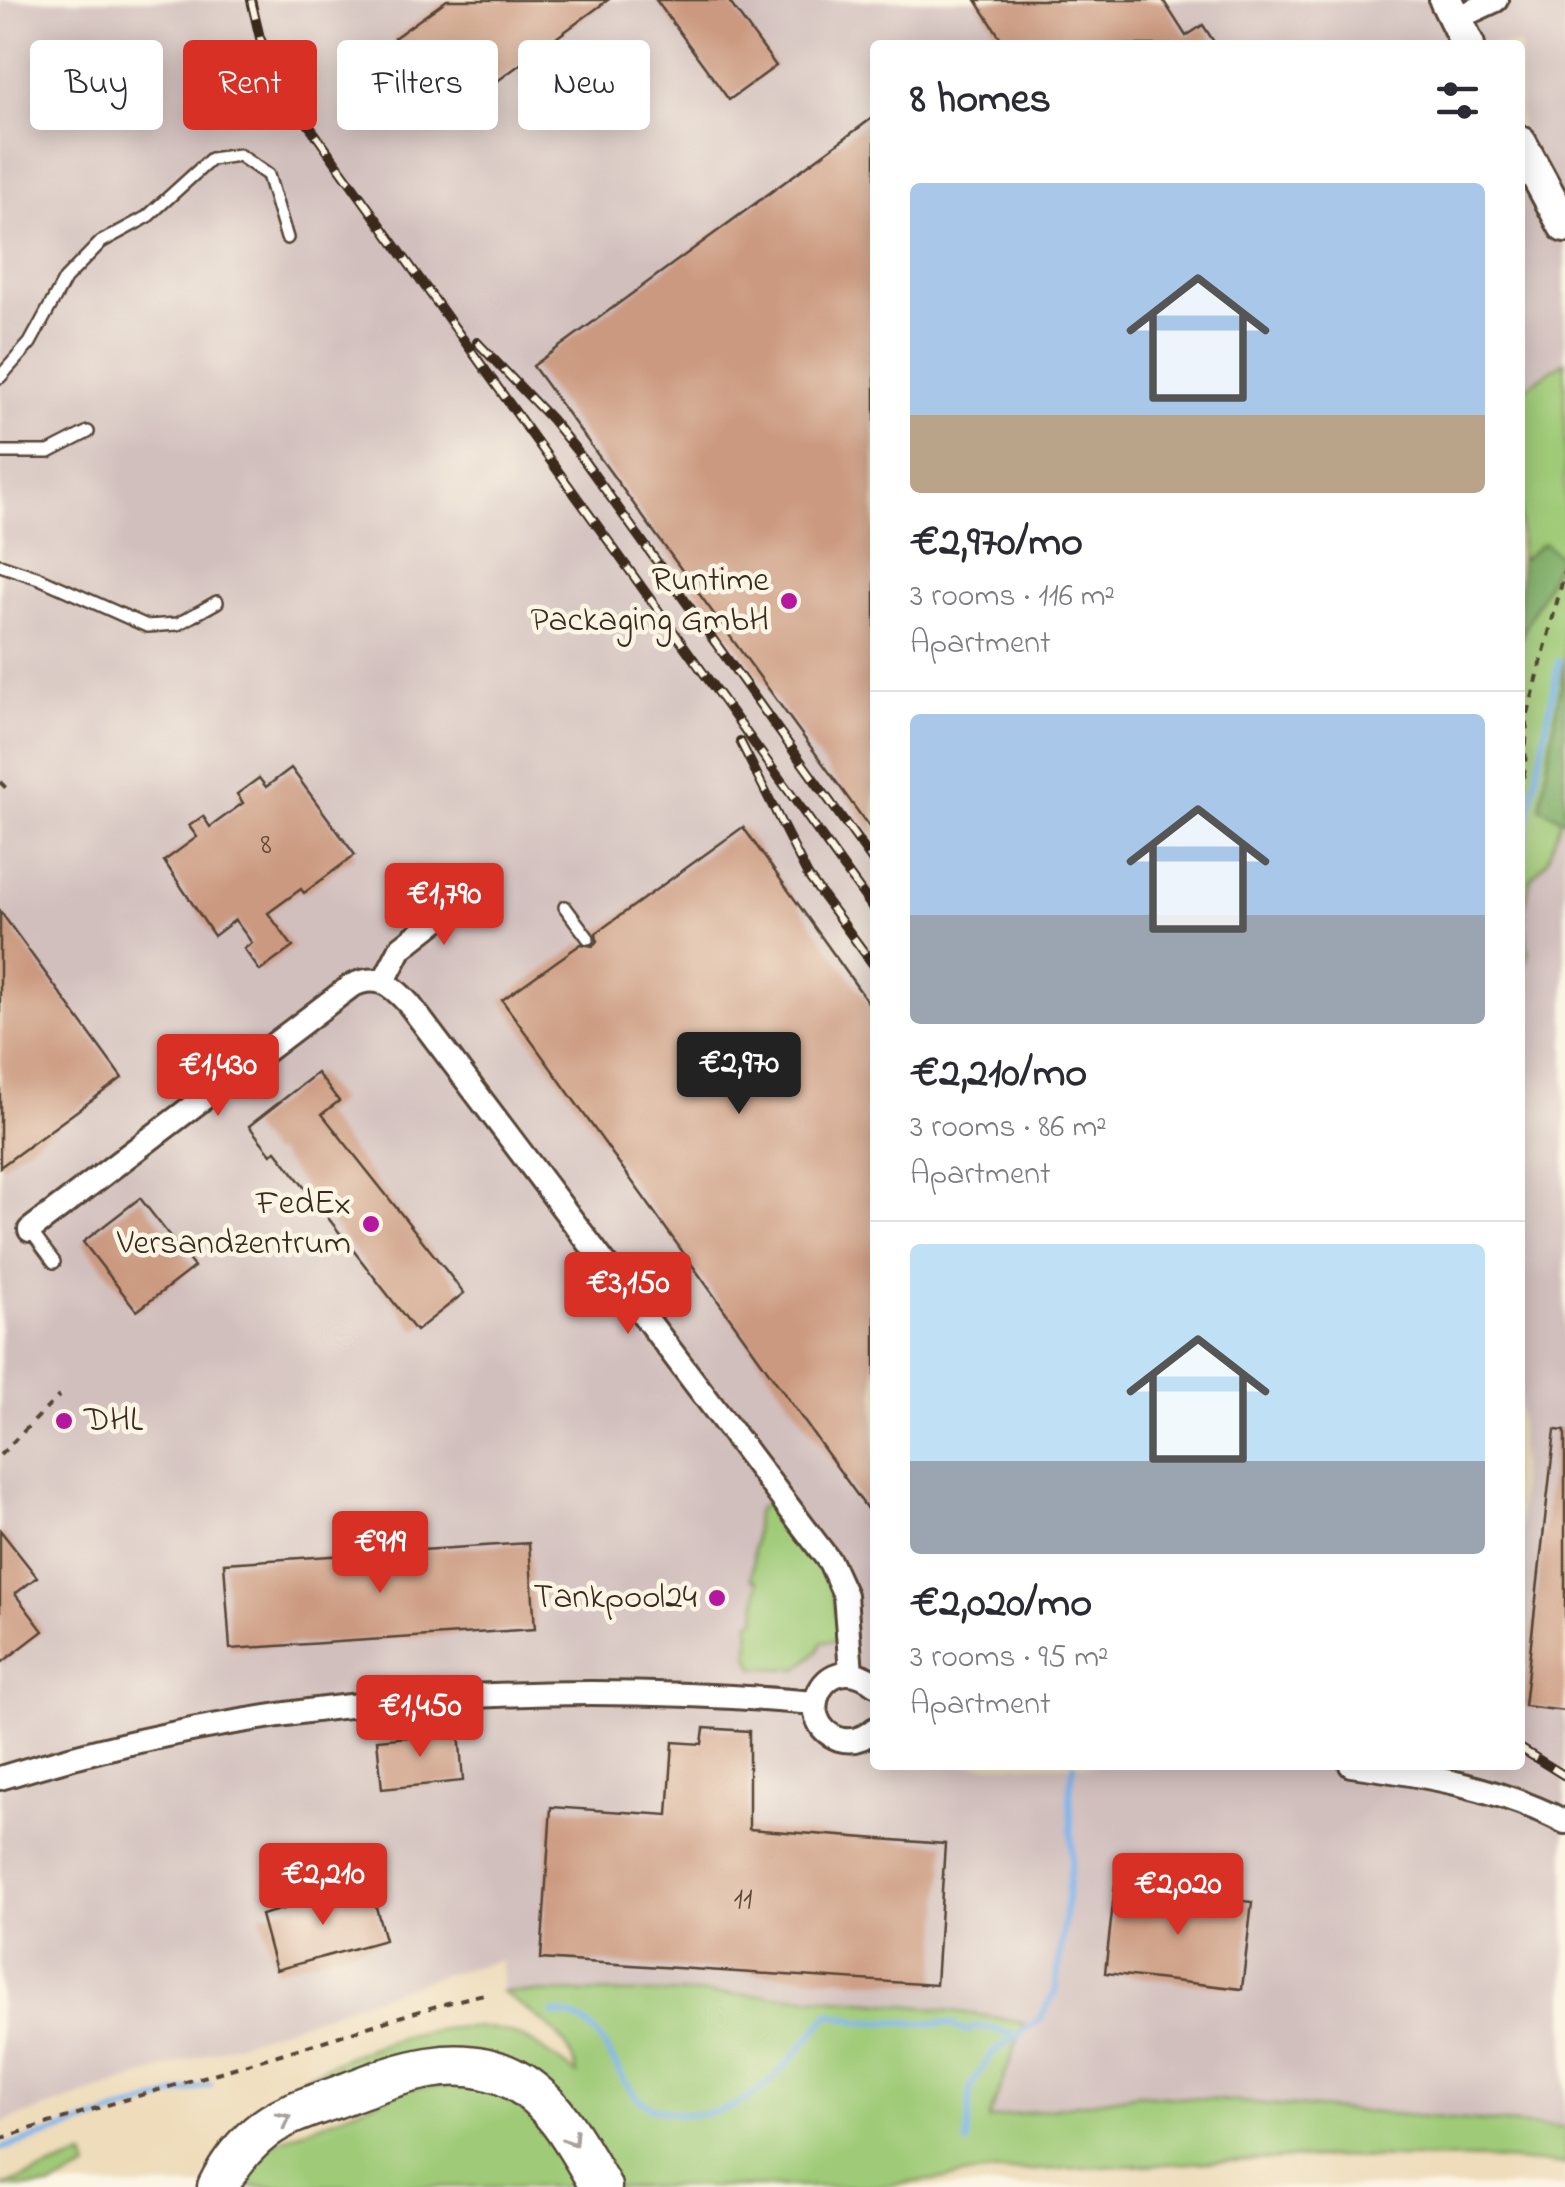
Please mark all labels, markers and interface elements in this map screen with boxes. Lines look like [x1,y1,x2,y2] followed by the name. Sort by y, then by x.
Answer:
[30,40,163,130] chip: Buy
[183,40,317,130] chip: Rent
[337,40,498,130] chip: Filters
[518,40,650,130] chip: New
[910,70,1051,131] text: 8 homes
[1430,73,1485,128] icon: filters
[1108,248,1288,428] icon: home
[910,513,1083,574] text: €2,970/mo
[530,556,769,647] place label: Runtime Packaging GmbH
[910,574,1115,621] text: 3 rooms · 116 m²
[778,590,800,612] marker: Runtime Packaging GmbH
[910,621,1051,668] text: Apartment
[1108,779,1288,959] icon: home
[260,824,272,868] house number: 8
[363,863,525,948] pin: €1,790
[407,872,481,919] text: €1,790
[658,1032,820,1117] pin: €2,970
[137,1034,299,1119] pin: €1,430
[699,1041,779,1088] text: €2,970
[179,1043,257,1090] text: €1,430
[910,1044,1087,1105] text: €2,210/mo
[910,1105,1107,1152] text: 3 rooms · 86 m²
[910,1152,1051,1199] text: Apartment
[116,1179,351,1270] place label: FedEx Versandzentrum
[360,1213,382,1235] marker: FedEx Versandzentrum
[547,1252,709,1337] pin: €3,150
[586,1261,670,1308] text: €3,150
[1108,1309,1288,1489] icon: home
[83,1396,143,1447] place label: DHL
[53,1410,75,1432] marker: DHL
[321,1511,439,1596] pin: €919
[354,1520,406,1567] text: €919
[533,1573,697,1624] place label: Tankpool24
[910,1574,1092,1635] text: €2,020/mo
[706,1587,728,1609] marker: Tankpool24
[910,1635,1109,1682] text: 3 rooms · 95 m²
[339,1675,501,1760] pin: €1,450
[910,1682,1051,1729] text: Apartment
[378,1684,462,1731] text: €1,450
[242,1843,404,1928] pin: €2,210
[281,1852,365,1899] text: €2,210
[1097,1853,1259,1938] pin: €2,020
[1134,1862,1222,1909] text: €2,020
[733,1879,753,1923] house number: 11
[274,2111,292,2131] one-way arrow
[559,2128,578,2146] one-way arrow

